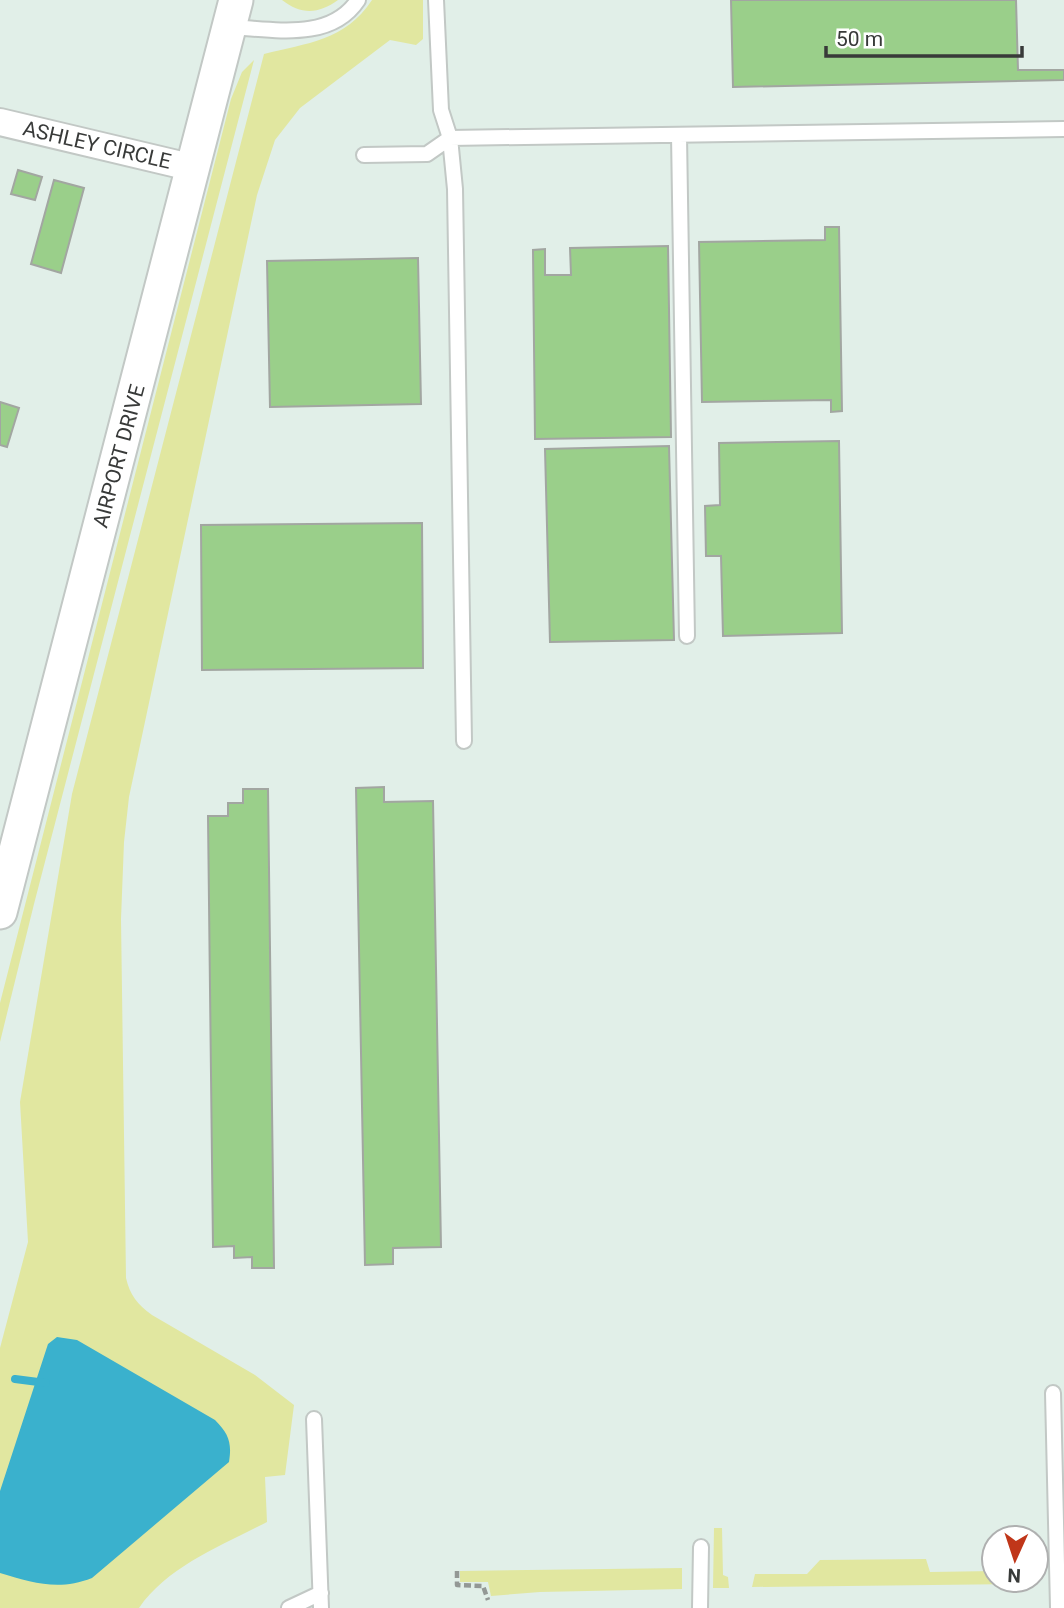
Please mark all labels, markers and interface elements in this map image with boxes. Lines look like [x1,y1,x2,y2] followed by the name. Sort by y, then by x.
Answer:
[826,14,1022,58] scale bar
[836,27,883,51] text: 50 m
[21,116,174,174] street label: ASHLEY CIRCLE
[88,382,150,530] street label: AIRPORT DRIVE
[980,1524,1050,1594] north arrow
[1007,1564,1021,1587] text: N

